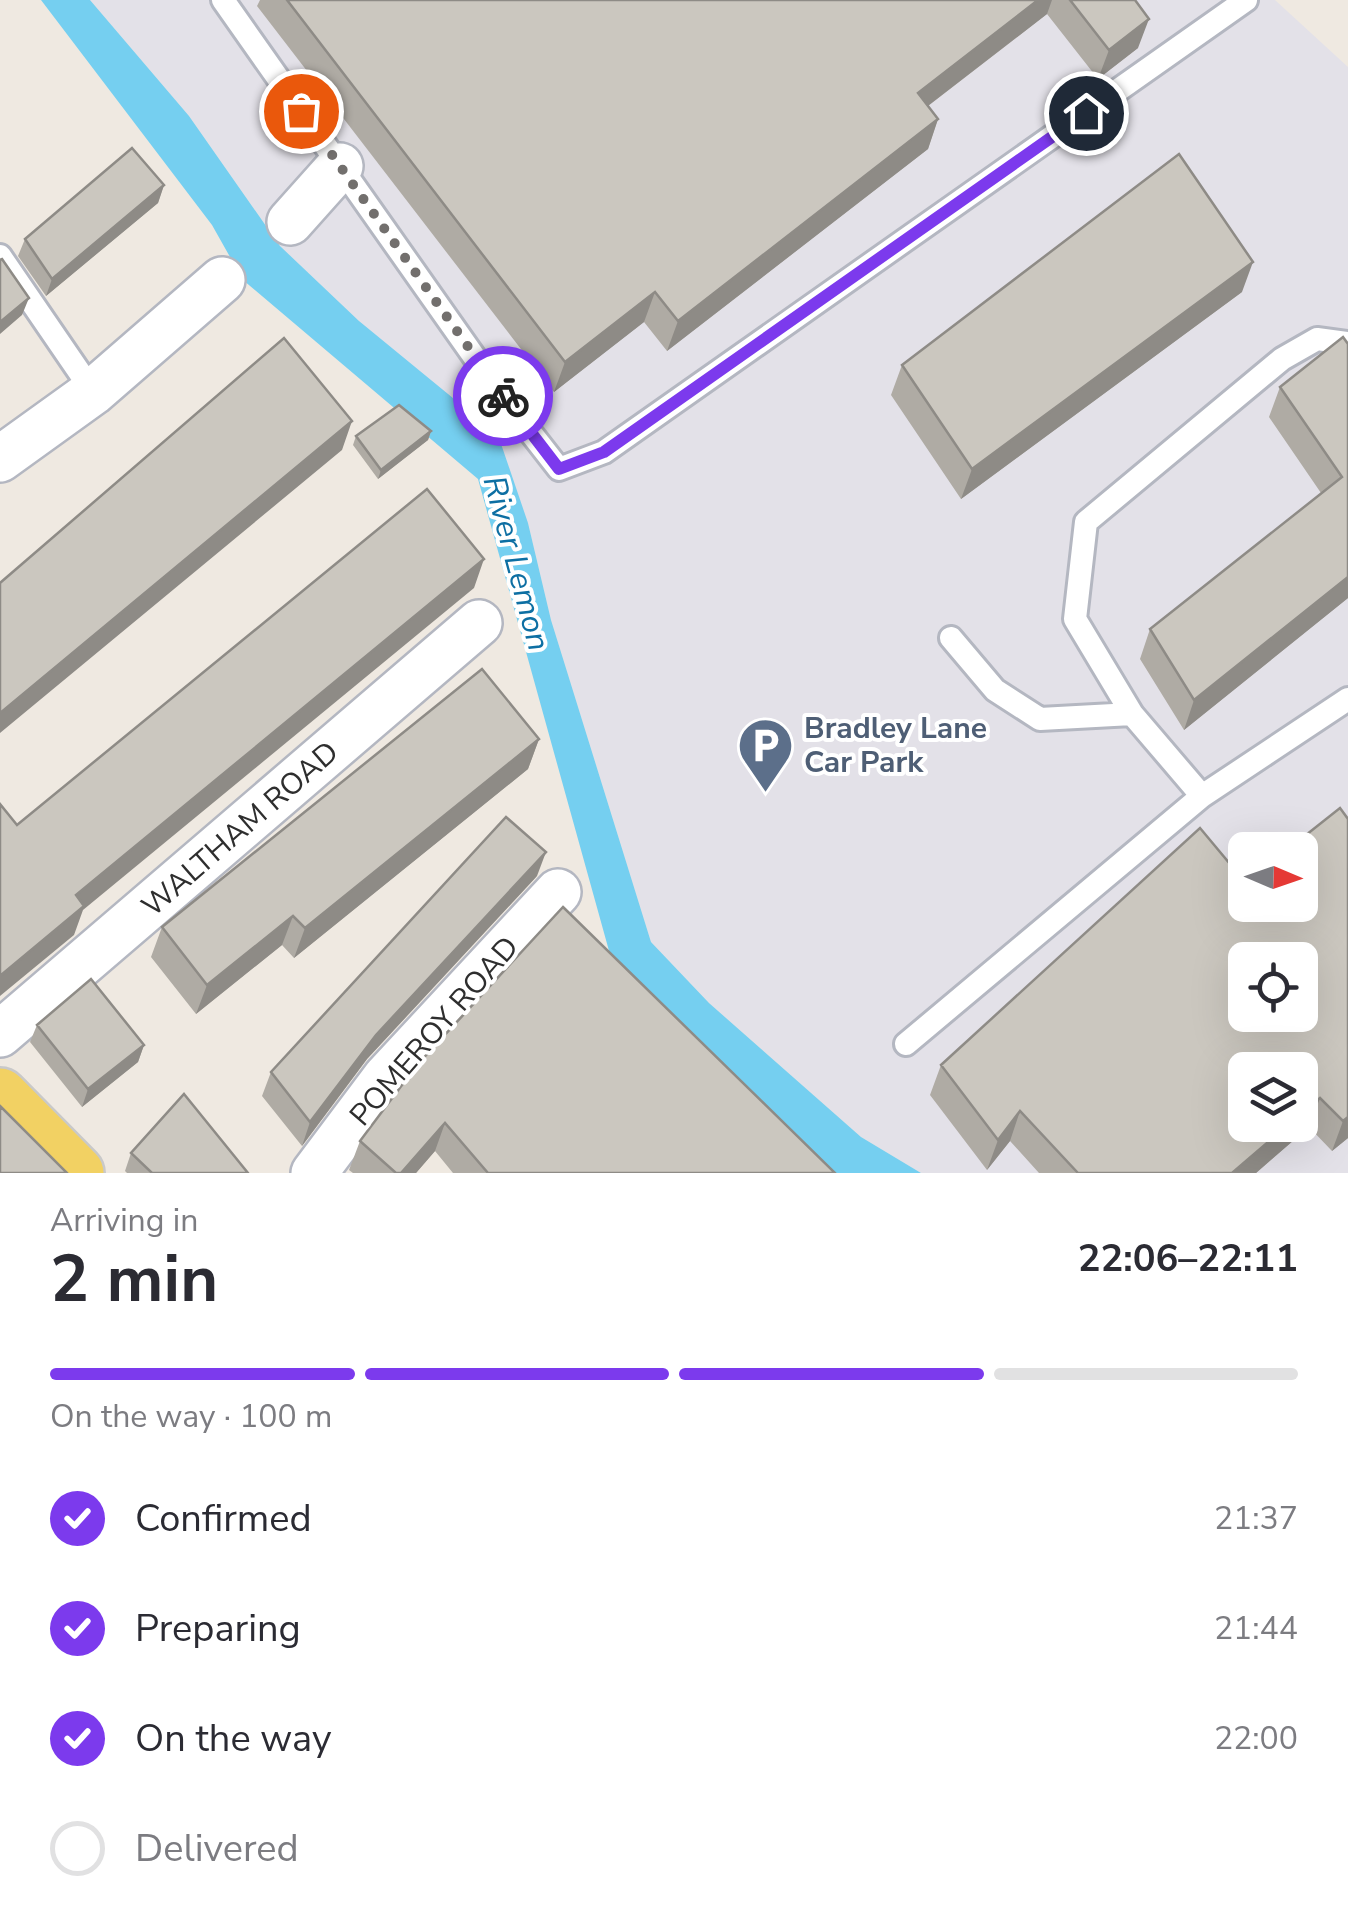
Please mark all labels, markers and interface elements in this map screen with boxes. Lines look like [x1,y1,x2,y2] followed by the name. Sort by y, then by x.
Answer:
[259,69,344,154] pin
[1044,71,1129,156] pin
[274,84,329,139] icon: bag
[1059,86,1114,141] icon: home
[453,346,553,446] courier
[476,369,531,424] icon: bike
[473,471,560,655] water label: River Lemon
[804,708,987,783] place label: Bradley Lane Car Park
[735,715,795,794] parking icon: Bradley Lane Car Park
[133,732,348,926] street label: WALTHAM ROAD
[1228,832,1318,922] north arrow
[1228,832,1318,1142] map controls
[341,928,528,1135] street label: POMEROY ROAD
[1228,942,1318,1032] button: locate
[1228,1052,1318,1142] button: layers
[50,1199,198,1242] text: Arriving in
[1078,1233,1298,1284] text: 22:06–22:11
[50,1235,218,1324] text: 2 min
[50,1395,332,1438] text: On the way · 100 m
[50,1491,105,1546] icon: check
[135,1493,312,1544] text: Confirmed
[1214,1497,1298,1540] text: 21:37
[50,1601,105,1656] icon: check
[135,1603,301,1654] text: Preparing
[1214,1607,1298,1650] text: 21:44
[50,1711,105,1766] icon: check
[135,1713,331,1764] text: On the way
[1214,1717,1298,1760] text: 22:00
[135,1823,299,1874] text: Delivered

